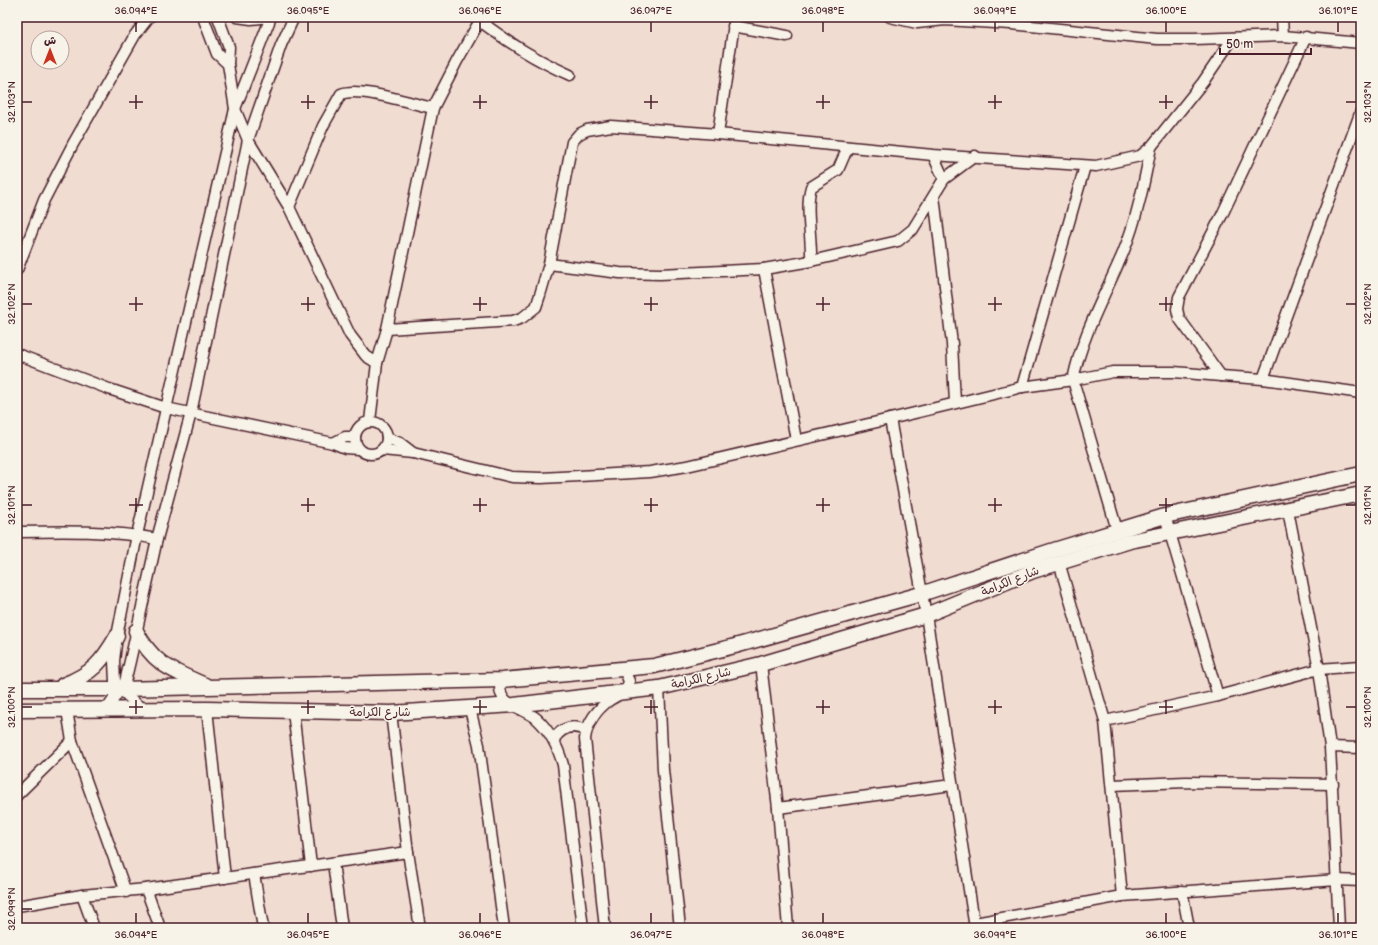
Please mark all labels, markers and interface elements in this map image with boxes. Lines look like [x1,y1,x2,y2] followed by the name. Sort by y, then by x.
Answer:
[115,5,158,17] text: 36.094°E
[287,5,330,17] text: 36.095°E
[459,5,502,17] text: 36.096°E
[630,5,672,17] text: 36.097°E
[802,5,845,17] text: 36.098°E
[974,5,1017,17] text: 36.099°E
[1145,5,1187,17] text: 36.100°E
[1318,5,1358,17] text: 36.101°E
[30,30,70,70] north arrow
[1220,30,1311,56] scale bar
[44,34,56,47] text: ش
[1226,37,1253,52] text: 50 m
[6,81,18,123] text: 32.103°N
[1362,81,1374,123] text: 32.103°N
[6,283,18,325] text: 32.102°N
[1362,283,1374,325] text: 32.102°N
[6,485,18,525] text: 32.101°N
[1362,485,1374,525] text: 32.101°N
[979,563,1042,601] street label: شارع الكرامة
[670,664,733,694] street label: شارع الكرامة
[6,686,18,728] text: 32.100°N
[1362,686,1374,728] text: 32.100°N
[349,705,411,721] street label: شارع الكرامة
[6,887,18,931] text: 32.099°N
[115,929,158,941] text: 36.094°E
[287,929,330,941] text: 36.095°E
[459,929,502,941] text: 36.096°E
[630,929,672,941] text: 36.097°E
[802,929,845,941] text: 36.098°E
[974,929,1017,941] text: 36.099°E
[1145,929,1187,941] text: 36.100°E
[1318,929,1358,941] text: 36.101°E

